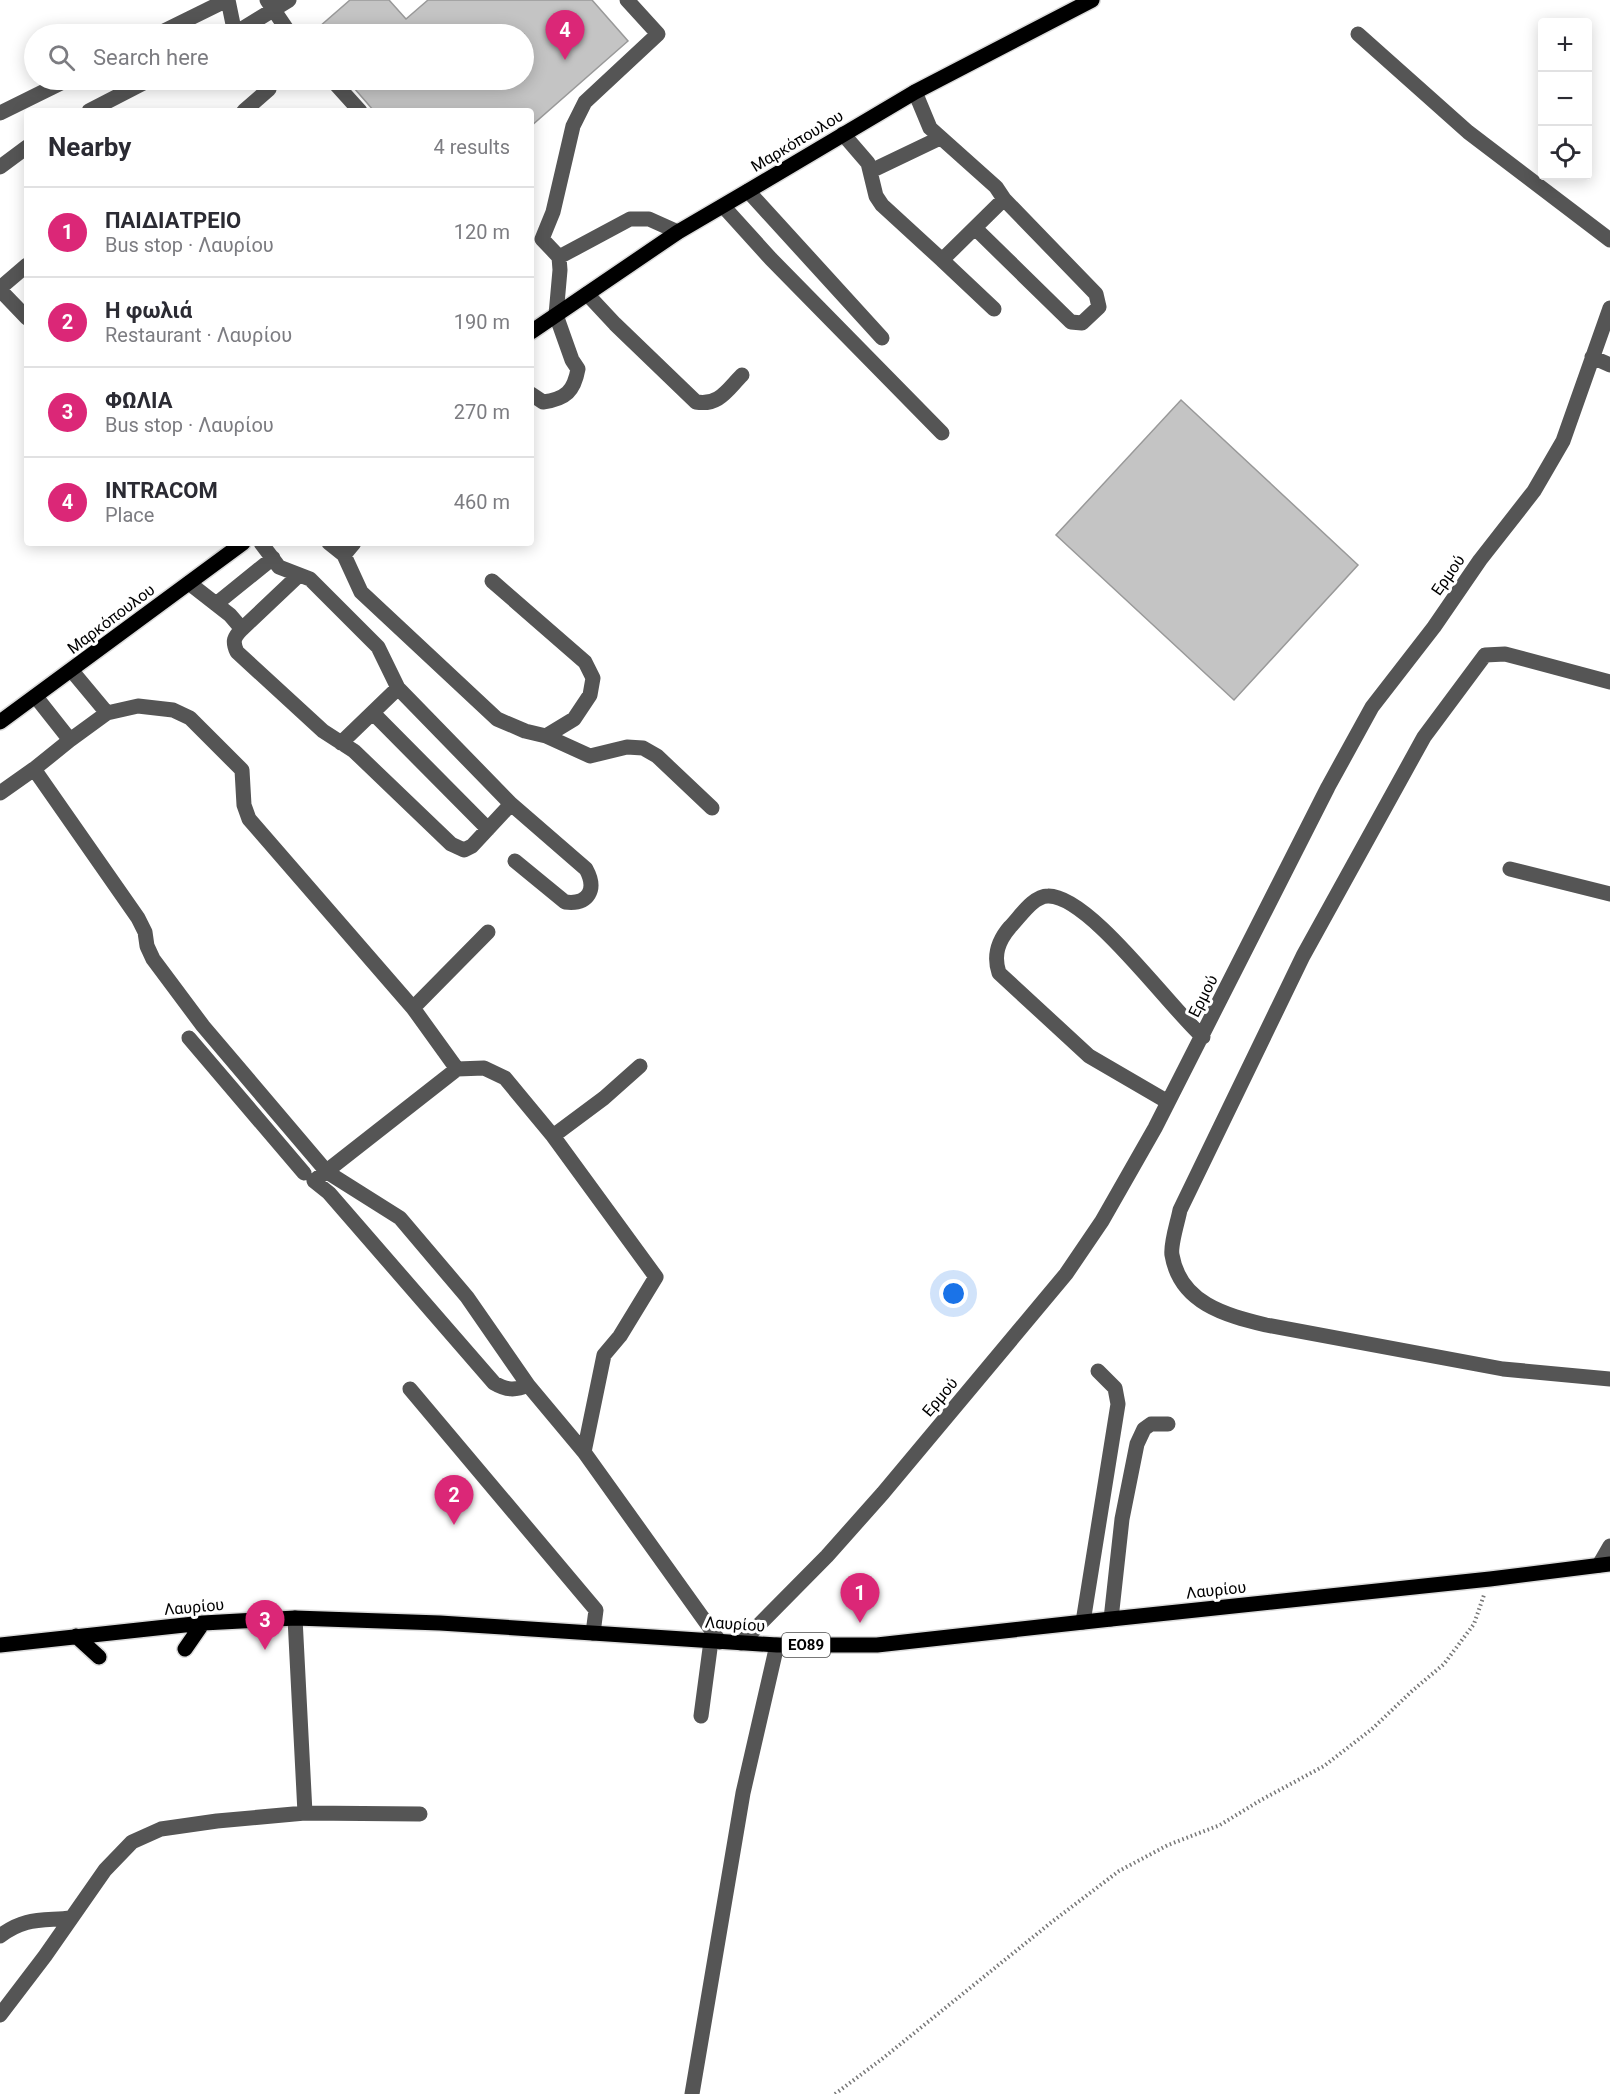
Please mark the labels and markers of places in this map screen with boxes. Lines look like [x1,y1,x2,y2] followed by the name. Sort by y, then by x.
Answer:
[546,10,584,60] pin: 4
[434,1476,474,1525] pin: 2
[840,1574,880,1623] pin: 1
[246,1600,284,1650] pin: 3

